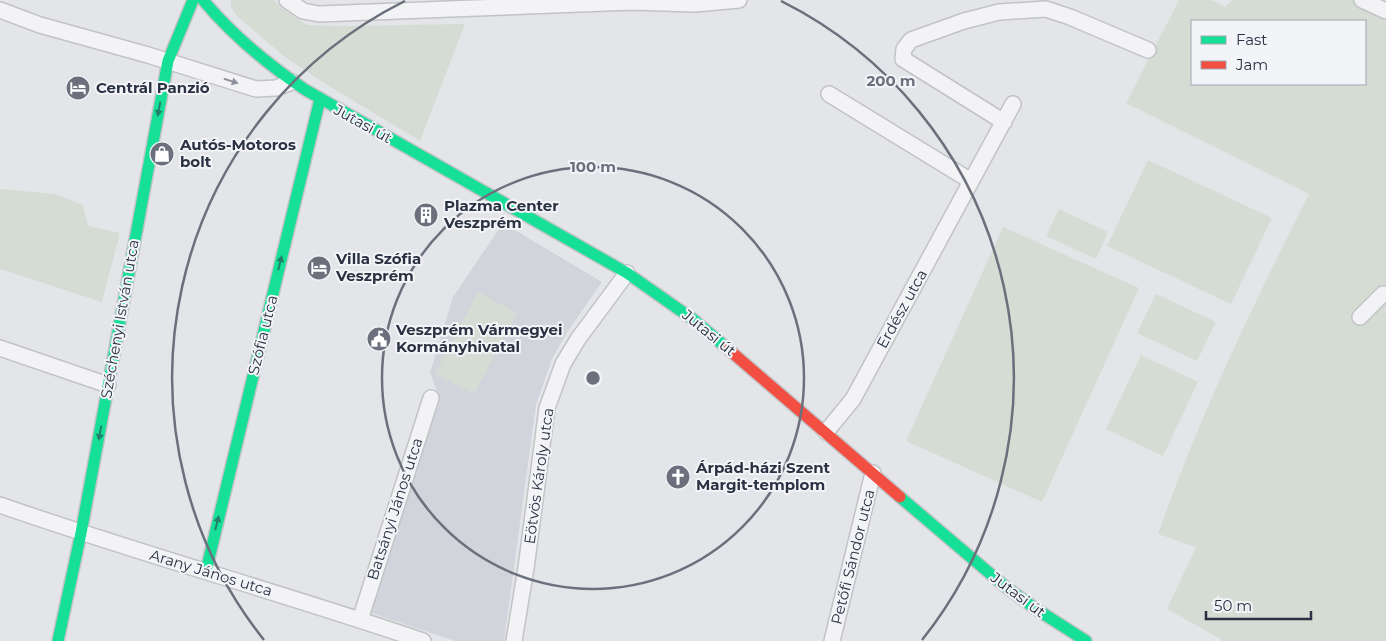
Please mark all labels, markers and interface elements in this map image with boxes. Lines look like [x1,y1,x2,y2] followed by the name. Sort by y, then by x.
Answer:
[1191,20,1366,85] legend
[1236,30,1267,49] text: Fast
[1235,55,1268,74] text: Jam
[866,71,916,90] text: 200 m
[65,75,91,101] hotel icon: Centrál Panzió
[223,77,238,85] one-way arrow
[96,78,210,97] place label: Centrál Panzió
[330,99,396,147] street label: Jutasi út
[154,101,162,117] one-way arrow
[179,135,296,171] place label: Autós-Motoros bolt
[149,141,175,167] shop icon: Autós-Motoros bolt
[570,157,616,176] text: 100 m
[443,196,559,232] place label: Plazma Center Veszprém
[413,202,439,228] building icon: Plazma Center Veszprém
[96,238,143,400] street label: Széchenyi István utca
[335,249,421,285] place label: Villa Szófia Veszprém
[306,255,332,281] hotel icon: Villa Szófia Veszprém
[276,256,284,271] one-way arrow
[872,266,931,351] street label: Erdész utca
[243,293,282,377] street label: Szófia utca
[678,305,740,360] street label: Jutasi út
[395,320,563,356] place label: Veszprém Vármegyei Kormányhivatal
[366,326,392,352] public building icon: Veszprém Vármegyei Kormányhivatal
[584,369,602,387] centre of rings
[520,406,557,545] street label: Eötvös Károly utca
[95,426,103,442] one-way arrow
[363,435,427,583] street label: Batsányi János utca
[695,458,831,494] place label: Árpád-házi Szent Margit-templom
[665,464,691,490] church icon: Árpád-házi Szent Margit-templom
[827,487,879,627] street label: Petőfi Sándor utca
[213,516,221,531] one-way arrow
[148,545,275,600] street label: Arany János utca
[986,567,1049,621] street label: Jutasi út
[1206,588,1311,620] scale bar
[1214,596,1252,615] text: 50 m

